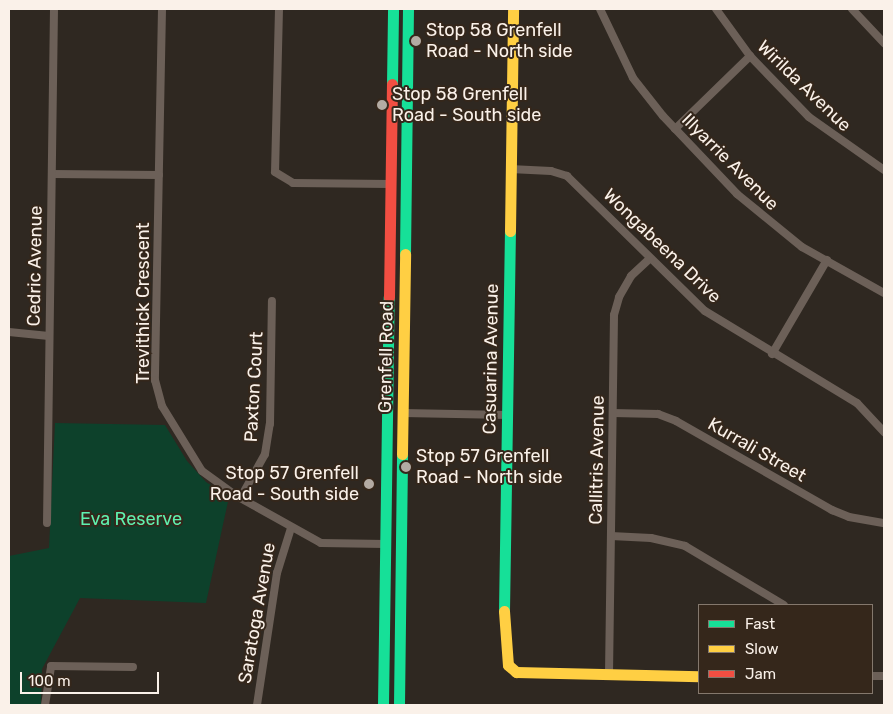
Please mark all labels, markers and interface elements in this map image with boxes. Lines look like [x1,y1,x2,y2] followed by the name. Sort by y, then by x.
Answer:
[426,20,573,62] place label: Stop 58 Grenfell Road - North side
[410,35,422,47] marker: Stop 58 Grenfell Road - North side
[752,36,856,136] street label: Wirilda Avenue
[392,84,541,126] place label: Stop 58 Grenfell Road - South side
[376,99,388,111] marker: Stop 58 Grenfell Road - South side
[677,109,783,215] street label: Illyarrie Avenue
[599,184,725,308] street label: Wongabeena Drive
[23,205,47,327] street label: Cedric Avenue
[132,222,154,384] street label: Trevithick Crescent
[479,283,503,435] street label: Casuarina Avenue
[374,301,398,413] street label: Grenfell Road
[240,331,268,443] street label: Paxton Court
[585,395,609,525] street label: Callitris Avenue
[704,413,810,487] street label: Kurrali Street
[416,446,563,488] place label: Stop 57 Grenfell Road - North side
[400,461,412,473] marker: Stop 57 Grenfell Road - North side
[210,463,359,506] place label: Stop 57 Grenfell Road - South side
[363,478,375,490] marker: Stop 57 Grenfell Road - South side
[80,508,182,530] park label: Eva Reserve
[234,541,280,685] street label: Saratoga Avenue
[698,604,873,694] legend
[745,615,775,633] text: Fast
[745,640,778,658] text: Slow
[22,662,161,694] scale bar
[745,665,776,683] text: Jam
[28,672,70,690] text: 100 m

